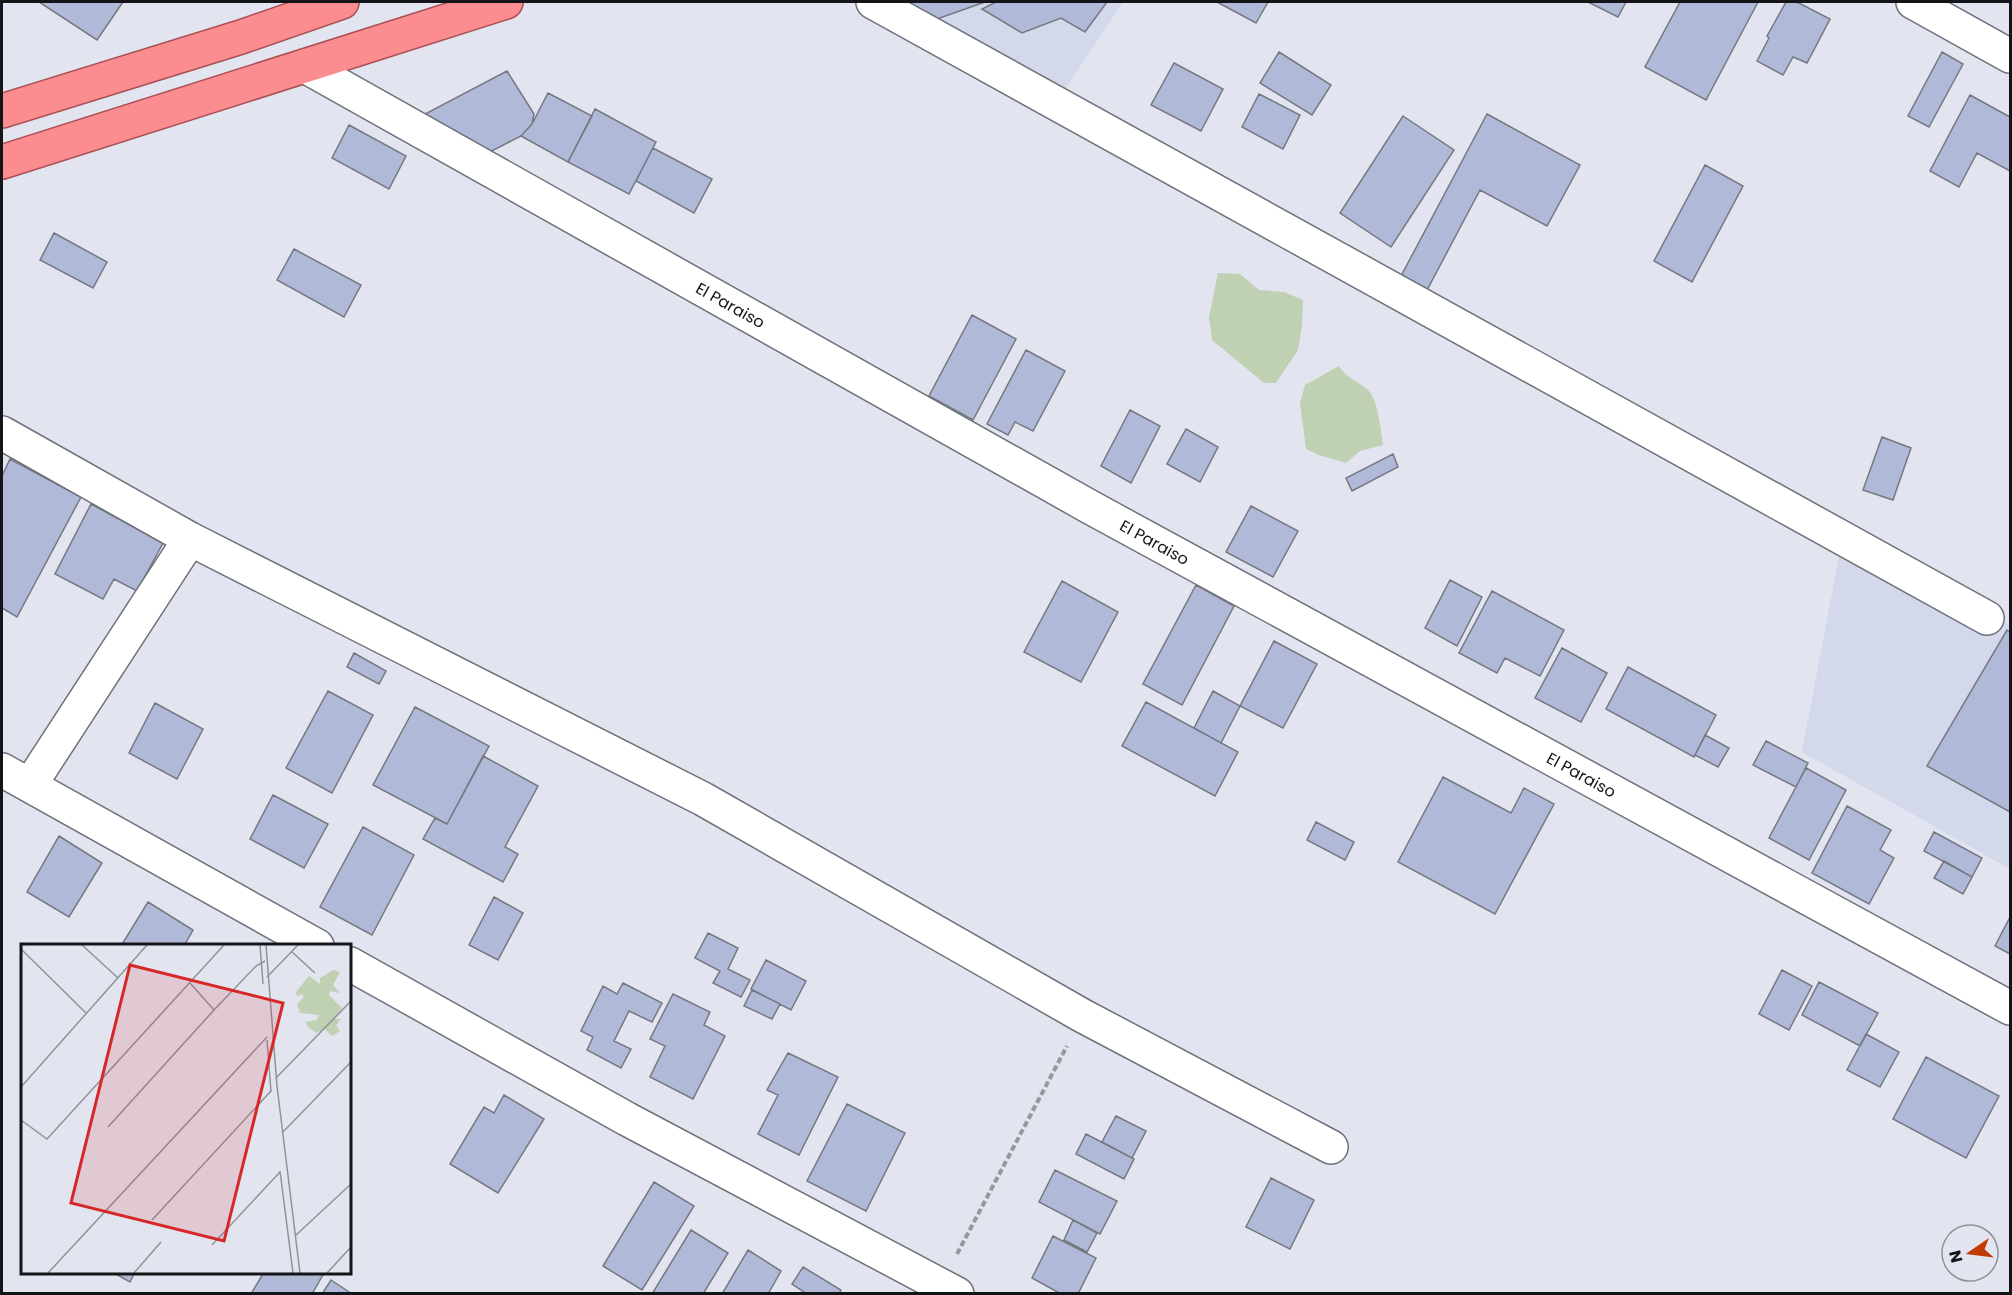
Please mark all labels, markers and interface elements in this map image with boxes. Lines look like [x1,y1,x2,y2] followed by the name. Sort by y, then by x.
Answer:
[692,277,769,334] street label: El Paraiso
[1116,514,1193,571] street label: El Paraiso
[1542,747,1620,803] street label: El Paraiso
[21,944,351,1274] inset map
[1940,1223,2000,1283] north arrow
[1943,1248,1969,1265] text: N

